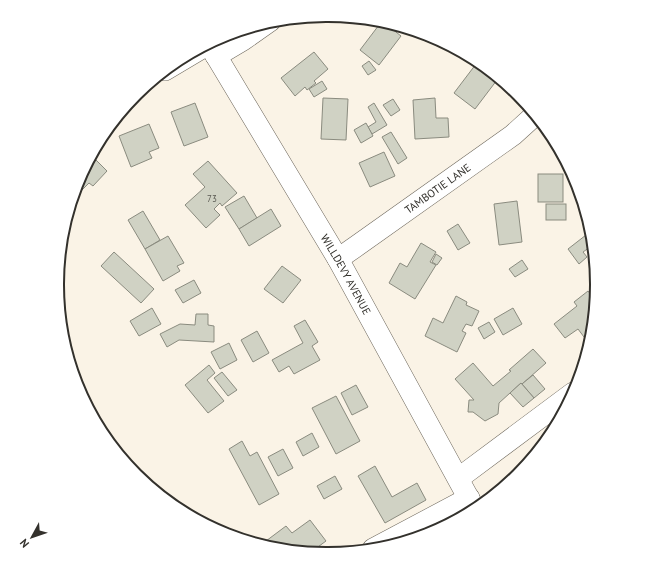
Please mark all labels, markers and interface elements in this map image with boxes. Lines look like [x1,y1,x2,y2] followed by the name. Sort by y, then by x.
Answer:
[402,160,473,217] street label: TAMBOTIE LANE
[207,193,217,204] house number: 73
[318,232,374,317] street label: WILLDEVY AVENUE
[12,517,52,557] north arrow
[17,536,32,551] text: N

